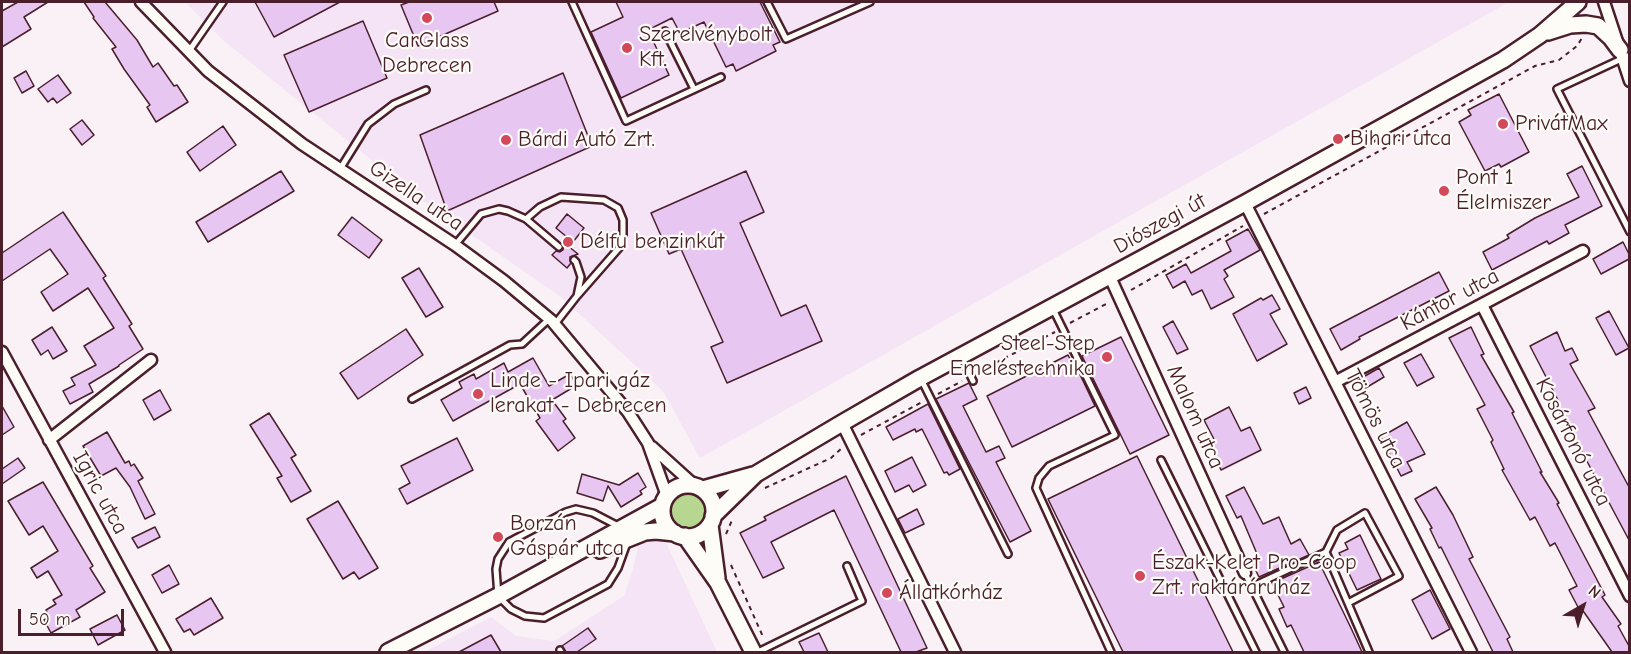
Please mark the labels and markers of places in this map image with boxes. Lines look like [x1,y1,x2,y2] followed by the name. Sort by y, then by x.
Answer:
[420,11,434,25] marker: CarGlass Debrecen
[639,22,772,74] place label: Szerelvénybolt Kft.
[382,28,472,80] place label: CarGlass Debrecen
[620,41,634,55] marker: Szerelvénybolt Kft.
[1515,111,1608,137] place label: PrivátMax
[1496,117,1510,131] marker: PrivátMax
[1350,126,1452,152] place label: Bihari utca
[518,127,655,153] place label: Bárdi Autó Zrt.
[1331,132,1345,146] marker: Bihari utca
[499,133,513,147] marker: Bárdi Autó Zrt.
[1456,165,1551,216] place label: Pont 1 Élelmiszer
[1437,184,1451,198] marker: Pont 1 Élelmiszer
[580,229,724,255] place label: Délfu benzinkút
[561,235,575,249] marker: Délfu benzinkút
[950,331,1095,382] place label: Steel-Step Emeléstechnika
[1100,350,1114,364] marker: Steel-Step Emeléstechnika
[490,368,667,420] place label: Linde - Ipari gáz lerakat - Debrecen
[471,387,485,401] marker: Linde - Ipari gáz lerakat - Debrecen
[510,511,624,562] place label: Borzán Gáspár utca
[491,530,505,544] marker: Borzán Gáspár utca
[1152,550,1357,602] place label: Észak-Kelet Pro-Coop Zrt. raktáráruház
[1133,569,1147,583] marker: Észak-Kelet Pro-Coop Zrt. raktáráruház
[899,580,1002,606] place label: Állatkórház
[880,586,894,600] marker: Állatkórház

